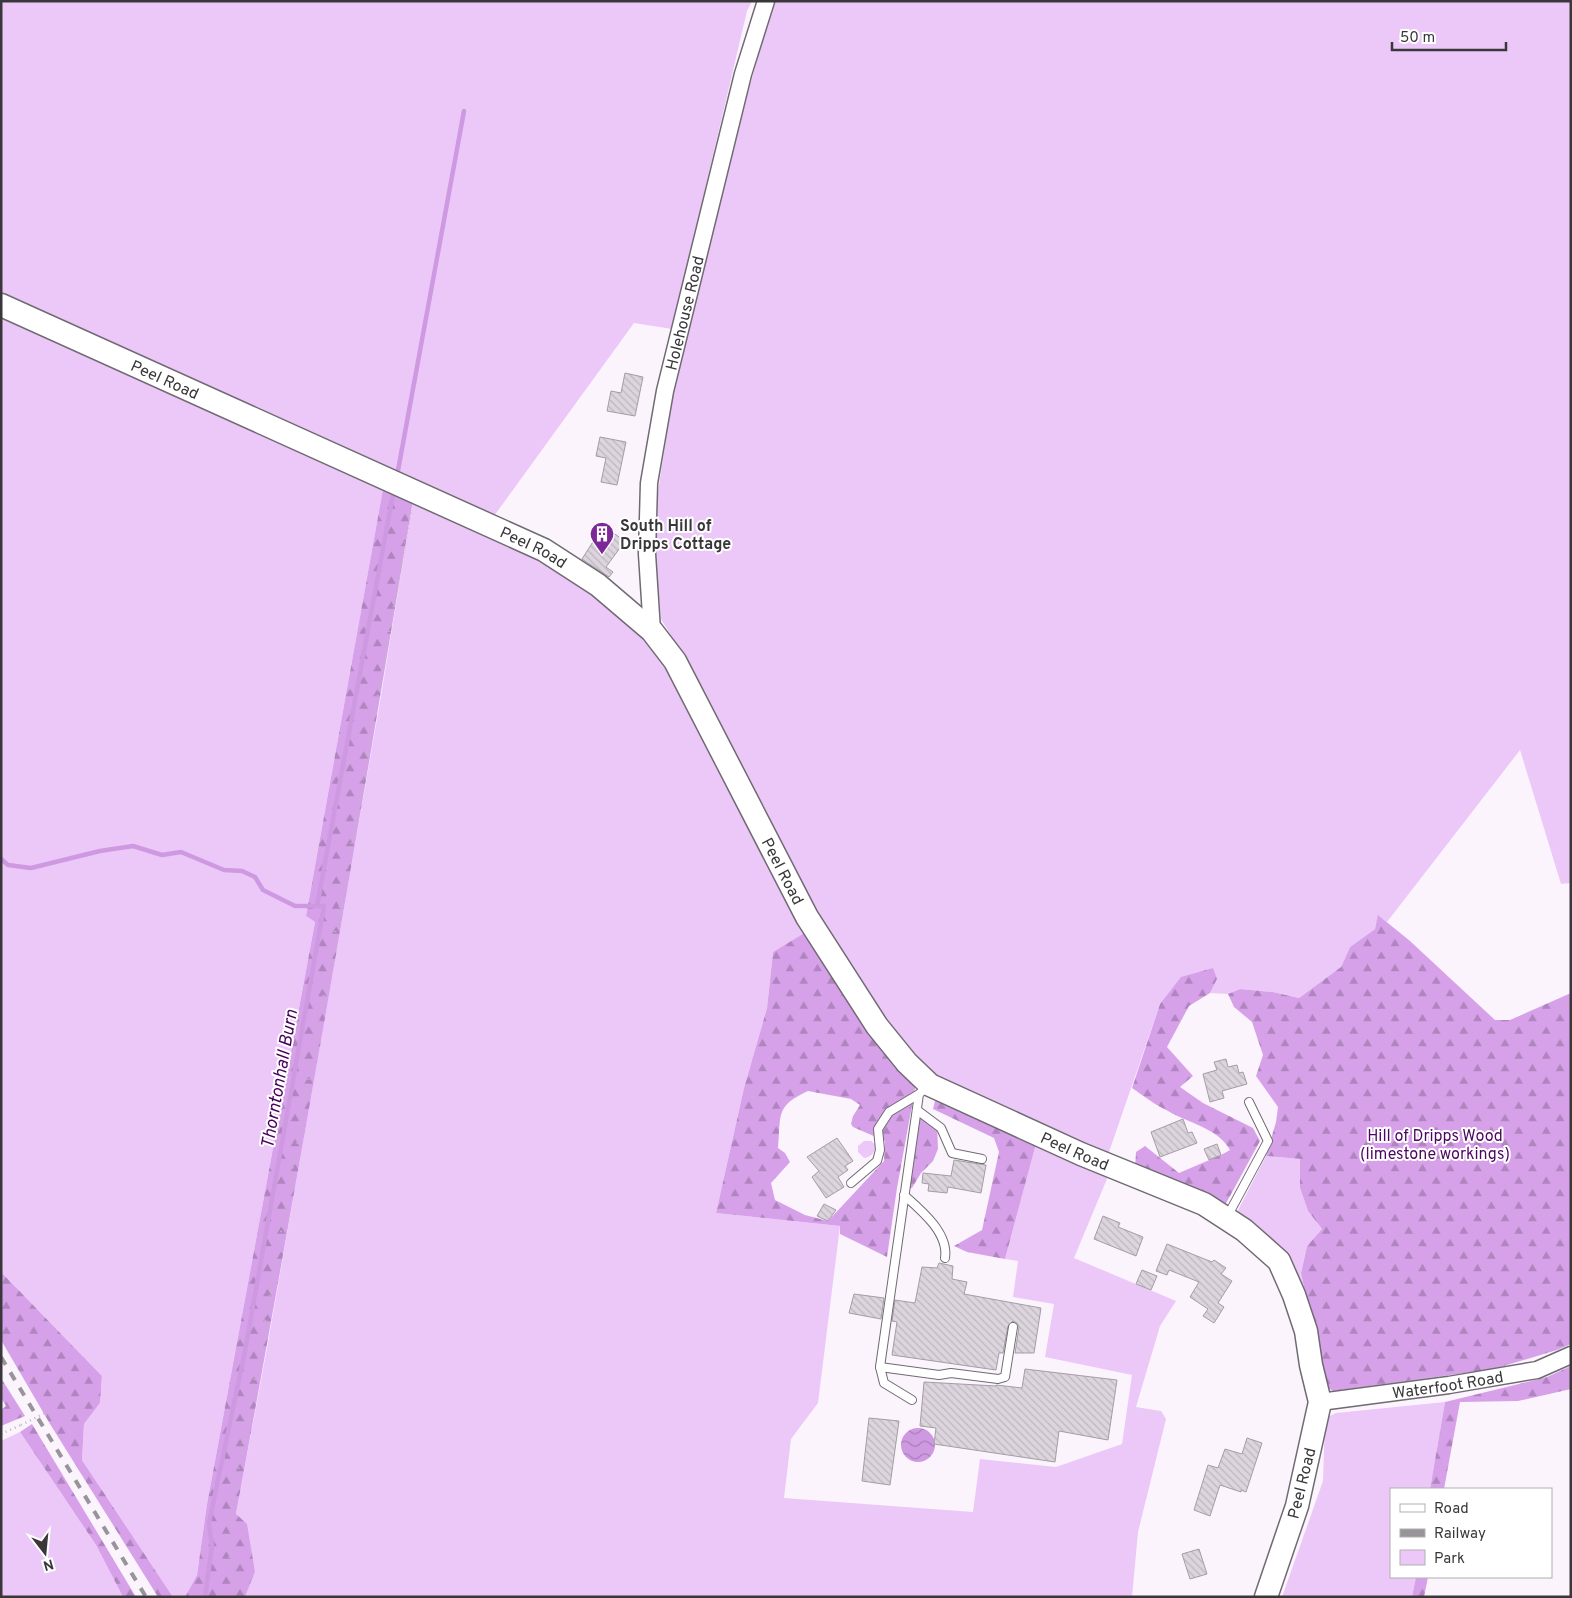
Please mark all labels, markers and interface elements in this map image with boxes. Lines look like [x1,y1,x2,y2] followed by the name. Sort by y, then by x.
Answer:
[1392,20,1506,52] scale bar
[1400,29,1435,48] text: 50 m
[662,254,710,373] street label: Holehouse Road
[127,357,201,405] street label: Peel Road
[620,517,731,555] place label: South Hill of Dripps Cottage
[589,521,615,555] building icon: South Hill of Dripps Cottage
[496,523,570,574] street label: Peel Road
[756,835,807,909] street label: Peel Road
[257,1008,304,1151] water label: Thorntonhall Burn
[1360,1127,1510,1165] park label: Hill of Dripps Wood (limestone workings)
[1037,1129,1111,1176] street label: Peel Road
[1391,1368,1505,1404] street label: Waterfoot Road
[1284,1446,1321,1521] street label: Peel Road
[1390,1488,1552,1578] legend
[1434,1500,1469,1519] text: Road
[1434,1525,1486,1544] text: Railway
[20,1528,70,1578] north arrow
[1434,1550,1465,1569] text: Park
[41,1554,55,1574] text: N

